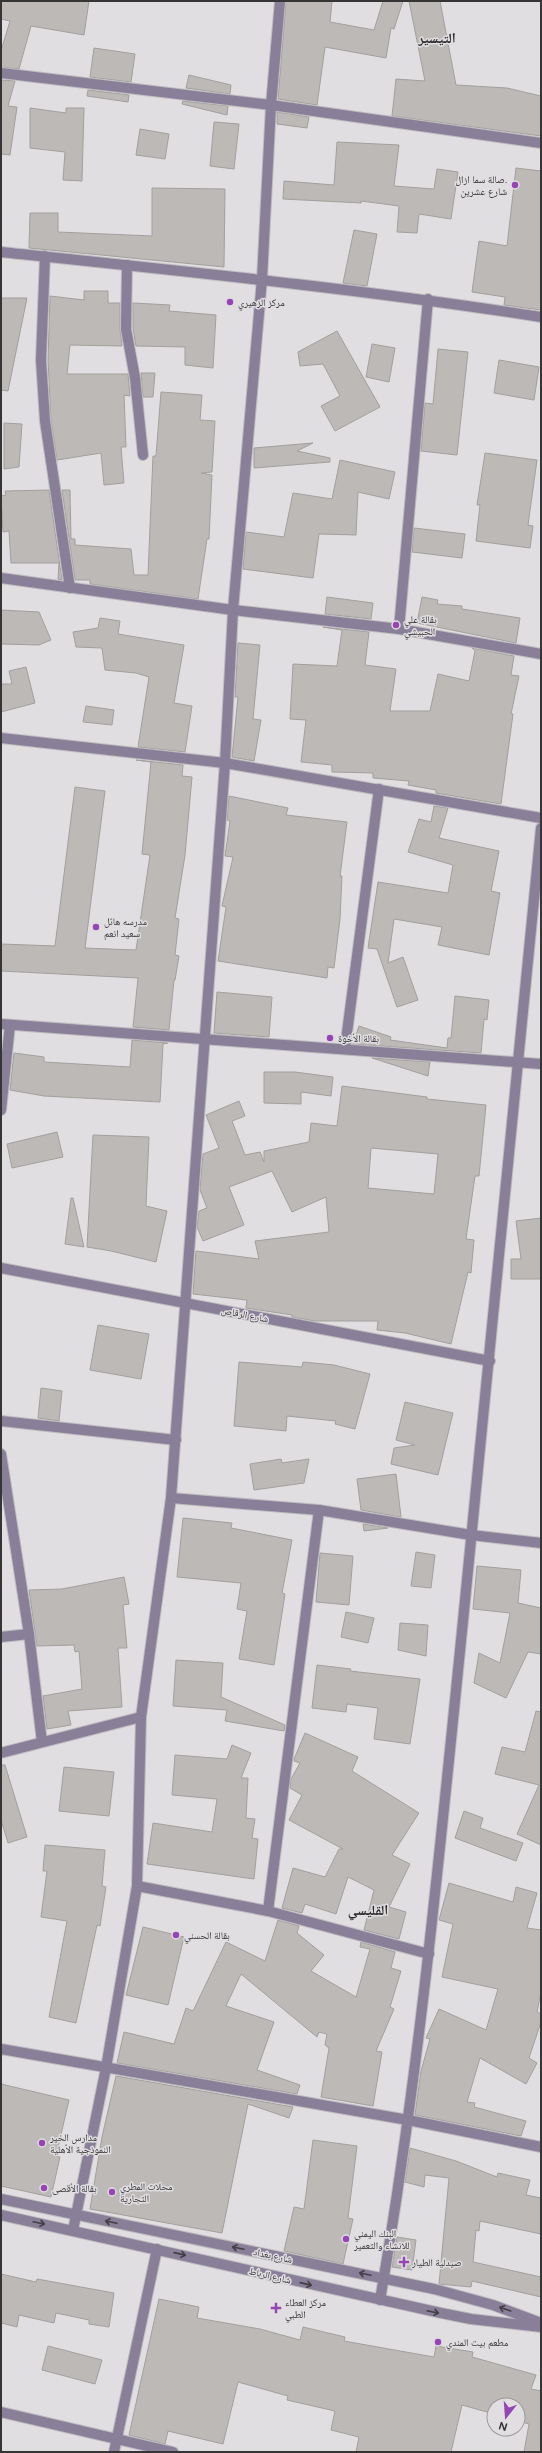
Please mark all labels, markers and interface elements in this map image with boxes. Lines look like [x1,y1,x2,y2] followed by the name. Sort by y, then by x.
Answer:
[417,30,456,47] district label: التيسير
[455,173,507,198] place label: صالة سما ازال. شارع عشرين
[510,180,520,190] marker: صالة سما ازال. شارع عشرين
[238,296,285,311] place label: مركز الزهيري
[225,297,235,307] marker: مركز الزهيري
[404,613,437,640] place label: بقالة علي الحبيشي
[391,620,401,630] marker: بقالة علي الحبيشي
[104,915,147,941] place label: مدرسه هائل سعيد انعم
[91,922,101,932] marker: مدرسه هائل سعيد انعم
[338,1032,379,1045] place label: بقالة الأخوة
[325,1033,335,1043] marker: بقالة الأخوة
[220,1304,270,1326] street label: شارع الرقاص
[348,1902,388,1921] district label: القليسي
[184,1929,230,1944] place label: بقالة الحسني
[171,1930,181,1940] marker: بقالة الحسني
[49,2131,111,2156] place label: مدارس الخير النموذجية الأهلية
[37,2138,47,2148] marker: مدارس الخير النموذجية الأهلية
[120,2180,173,2205] place label: محلات المطري التجارية
[52,2182,97,2195] place label: بقالة الأقصى
[39,2183,49,2193] marker: بقالة الأقصى
[107,2187,117,2197] marker: محلات المطري التجارية
[104,2217,117,2225] one-way arrow
[32,2220,45,2228] one-way arrow
[353,2227,410,2252] place label: البنك اليمني للانشاء والتعمير
[341,2234,351,2244] marker: البنك اليمني للانشاء والتعمير
[232,2244,245,2252] one-way arrow
[252,2245,294,2266] street label: شارع بغداد
[173,2251,186,2259] one-way arrow
[411,2256,462,2269] place label: صيدلية الطيار
[399,2257,409,2267] marker: صيدلية الطيار
[247,2264,293,2287] street label: شارع الرباط
[359,2270,372,2278] one-way arrow
[300,2280,313,2288] one-way arrow
[285,2296,327,2323] place label: مركز العطاء الطبي
[270,2302,282,2314] marker: مركز العطاء الطبي
[498,2305,511,2312] one-way arrow
[427,2308,440,2316] one-way arrow
[446,2336,509,2351] place label: مطعم بيت المندي
[433,2337,443,2347] marker: مطعم بيت المندي
[486,2397,526,2437] north arrow
[497,2419,509,2434] text: N

